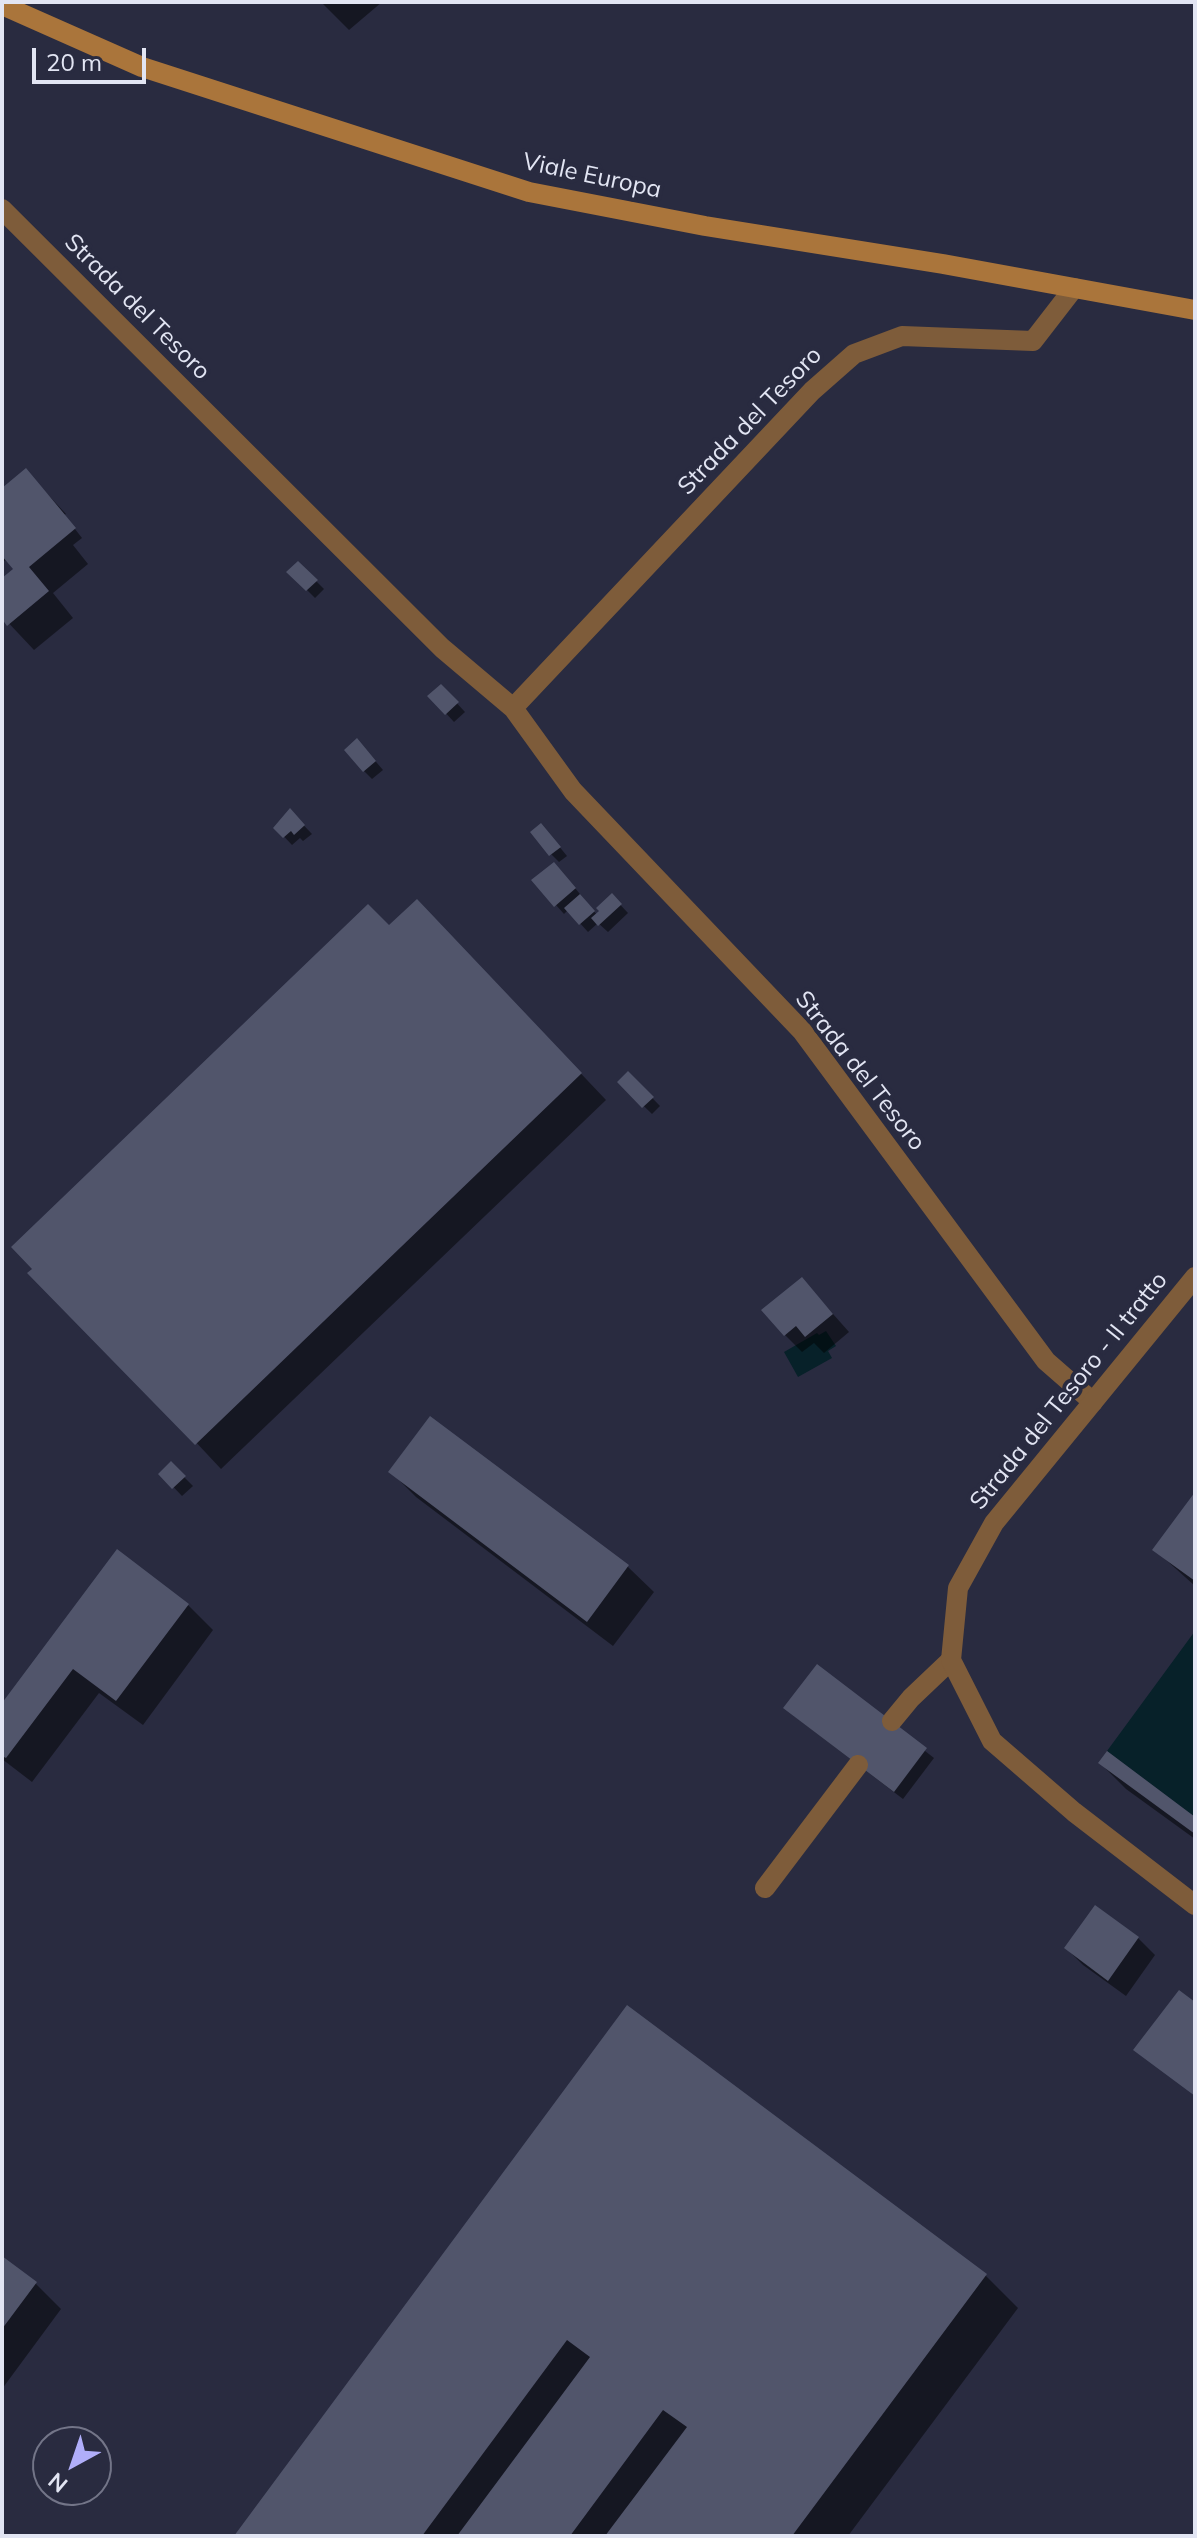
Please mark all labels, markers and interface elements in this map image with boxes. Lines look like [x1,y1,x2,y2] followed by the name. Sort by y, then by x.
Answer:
[36,32,150,82] scale bar
[46,47,102,77] text: 20 m
[520,147,664,205] street label: Viale Europa
[58,228,216,386] street label: Strada del Tesoro
[672,341,828,501] street label: Strada del Tesoro
[789,986,931,1156] street label: Strada del Tesoro
[964,1266,1174,1516] street label: Strada del Tesoro - II tratto
[32,2426,112,2506] north arrow
[42,2467,73,2499] text: N

